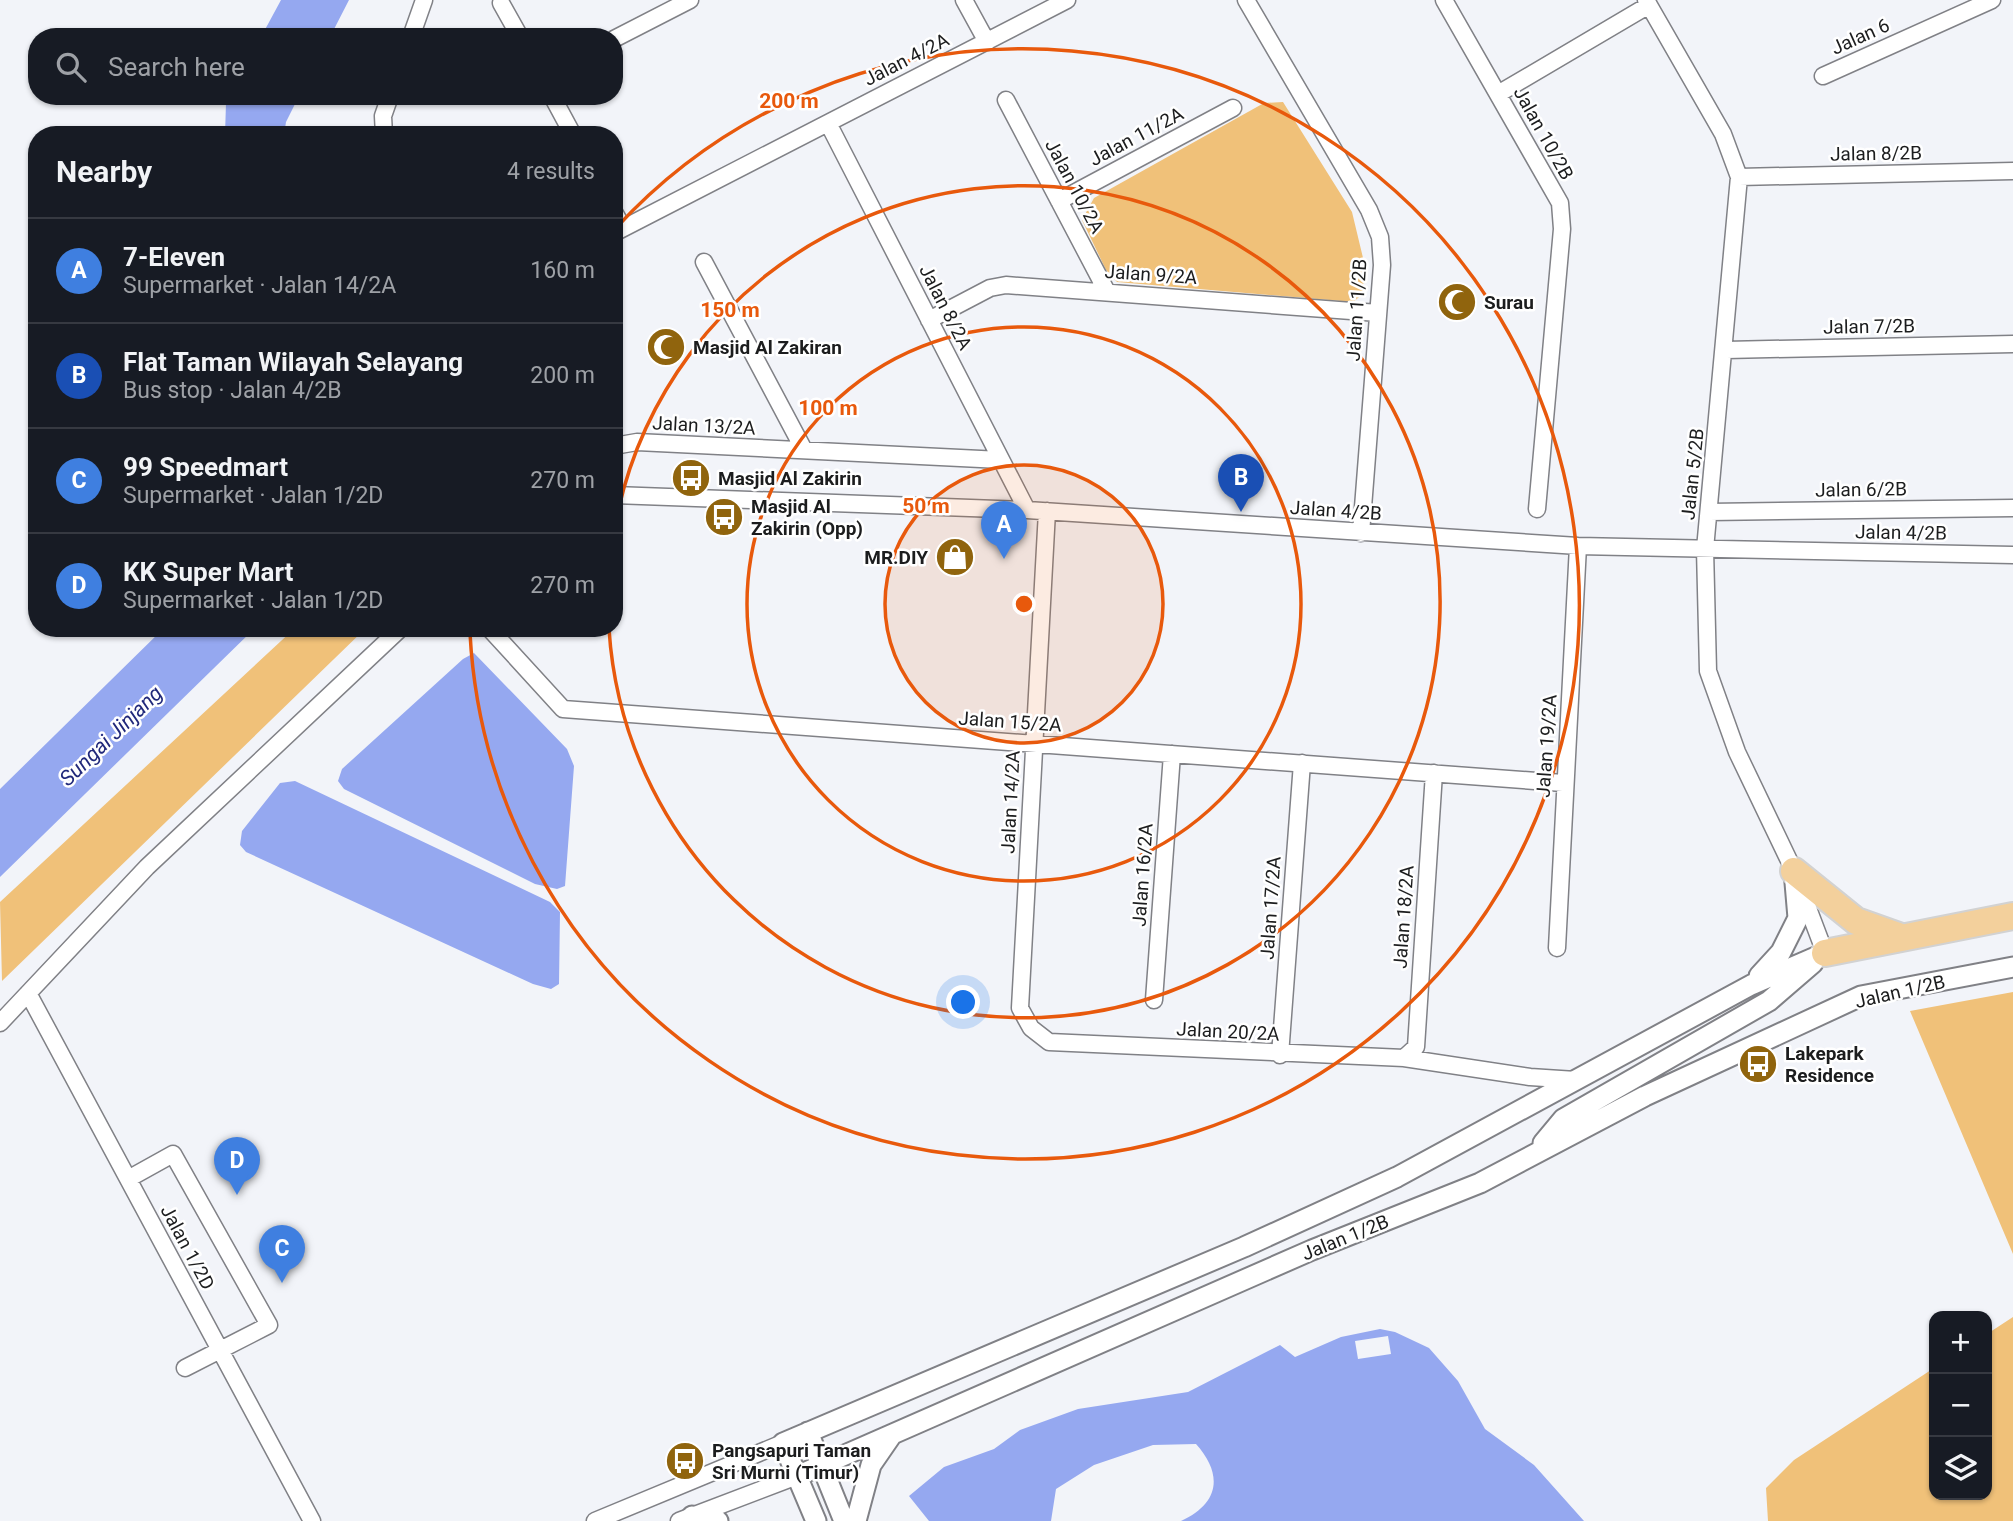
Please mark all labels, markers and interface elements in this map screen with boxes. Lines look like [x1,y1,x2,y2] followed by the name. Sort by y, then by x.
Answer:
[1827,13,1893,60] street label: Jalan 6
[28,28,623,105] search box
[860,28,953,91] street label: Jalan 4/2A
[52,48,90,86] icon: search
[108,52,245,82] text: Search here
[1509,83,1579,184] street label: Jalan 10/2B
[759,89,819,113] text: 200 m
[1085,102,1188,171] street label: Jalan 11/2A
[1040,135,1109,238] street label: Jalan 10/2A
[1830,141,1922,166] street label: Jalan 8/2B
[56,154,152,189] text: Nearby
[507,158,595,185] text: 4 results
[123,242,225,272] text: 7-Eleven
[71,257,87,284] text: A
[530,257,595,284] text: 160 m
[1341,258,1372,362] street label: Jalan 11/2B
[1104,260,1199,289] street label: Jalan 9/2A
[914,261,977,354] street label: Jalan 8/2A
[123,272,396,299] text: Supermarket · Jalan 14/2A
[1436,281,1478,323] mosque icon: Surau
[1484,291,1534,314] place label: Surau
[700,298,760,322] text: 150 m
[1823,314,1915,339] street label: Jalan 7/2B
[645,326,687,368] mosque icon: Masjid Al Zakiran
[693,336,842,359] place label: Masjid Al Zakiran
[123,347,463,377] text: Flat Taman Wilayah Selayang
[72,362,86,389] text: B
[530,362,595,389] text: 200 m
[123,377,342,404] text: Bus stop · Jalan 4/2B
[798,396,858,420] text: 100 m
[652,411,757,440] street label: Jalan 13/2A
[1676,427,1709,521] street label: Jalan 5/2B
[123,452,288,482] text: 99 Speedmart
[1218,454,1264,512] pin: B
[670,457,712,499] bus stop icon: Masjid Al Zakirin
[71,467,87,494] text: C
[530,467,595,494] text: 270 m
[718,467,862,490] place label: Masjid Al Zakirin
[1815,477,1907,502] street label: Jalan 6/2B
[123,482,383,509] text: Supermarket · Jalan 1/2D
[902,494,950,518] text: 50 m
[751,495,863,540] place label: Masjid Al Zakirin (Opp)
[703,496,745,538] bus stop icon: Masjid Al Zakirin (Opp)
[1289,496,1383,525] street label: Jalan 4/2B
[981,501,1027,559] pin: A
[1855,520,1947,545] street label: Jalan 4/2B
[934,536,976,578] shop icon: MR.DIY
[864,546,928,569] place label: MR.DIY
[123,557,293,587] text: KK Super Mart
[72,572,86,599] text: D
[530,572,595,599] text: 270 m
[123,587,383,614] text: Supermarket · Jalan 1/2D
[1012,592,1036,616] centre of rings
[55,681,167,791] water label: Sungai Jinjang
[1531,693,1562,798] street label: Jalan 19/2A
[958,706,1063,737] street label: Jalan 15/2A
[996,749,1025,854] street label: Jalan 14/2A
[1127,822,1158,927] street label: Jalan 16/2A
[1255,855,1286,960] street label: Jalan 17/2A
[1388,864,1419,969] street label: Jalan 18/2A
[1853,970,1948,1013] street label: Jalan 1/2B
[946,985,980,1019] your location
[1176,1017,1281,1046] street label: Jalan 20/2A
[1785,1042,1874,1087] place label: Lakepark Residence
[1737,1043,1779,1085] bus stop icon: Lakepark Residence
[214,1137,260,1195] pin: D
[156,1201,219,1294] street label: Jalan 1/2D
[1298,1210,1392,1265] street label: Jalan 1/2B
[259,1225,305,1283] pin: C
[1929,1311,1992,1500] map controls
[1929,1311,1992,1374] button: +
[1929,1374,1992,1437] button: −
[1929,1437,1992,1500] button: layers
[712,1439,871,1484] place label: Pangsapuri Taman Sri Murni (Timur)
[664,1440,706,1482] bus stop icon: Pangsapuri Taman Sri Murni (Timur)

